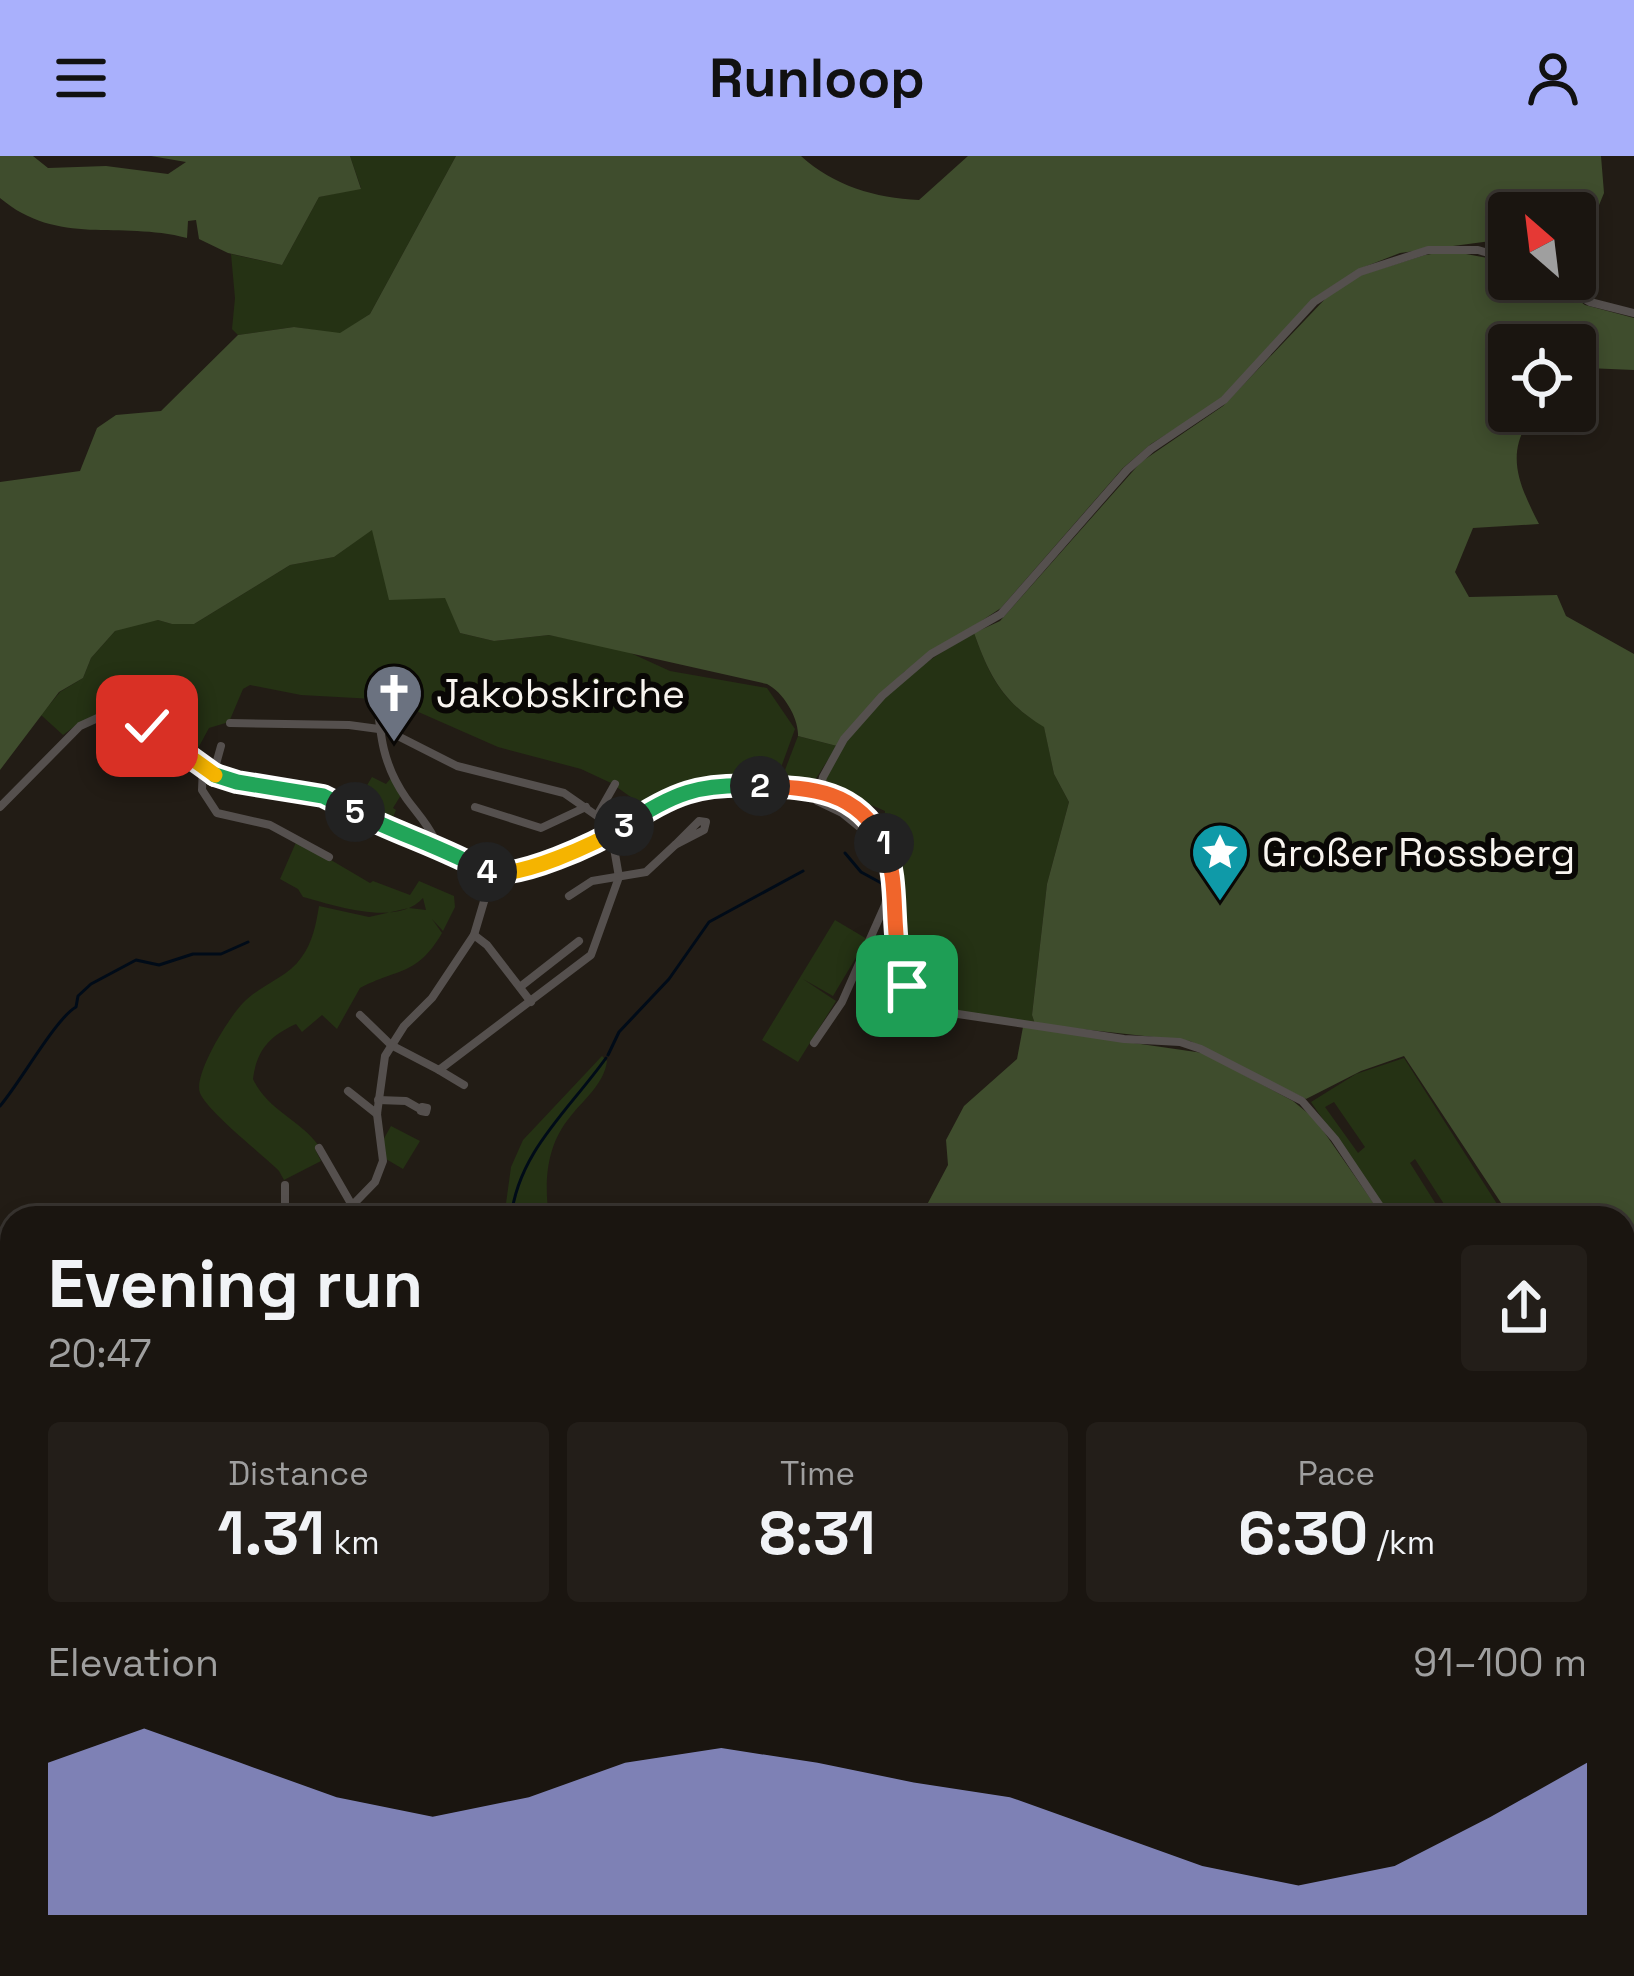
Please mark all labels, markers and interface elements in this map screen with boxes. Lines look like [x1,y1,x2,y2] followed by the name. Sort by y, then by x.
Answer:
[709,44,925,113] text: Runloop
[48,45,114,111] icon: menu
[1520,45,1586,111] icon: person
[1488,192,1596,300] north arrow
[1488,192,1596,432] map controls
[1488,324,1596,432] button: locate
[363,662,425,744] church icon: Jakobskirche
[436,669,685,718] place label: Jakobskirche
[96,675,198,777] pin
[114,693,180,759] icon: check
[730,756,790,816] pin: 2
[750,765,770,807] text: 2
[325,782,385,842] pin: 5
[345,791,365,833] text: 5
[594,796,654,856] pin: 3
[614,805,634,847] text: 3
[854,813,914,873] pin: 1
[1189,821,1251,903] place icon: Großer Rossberg
[877,822,891,864] text: 1
[1262,828,1575,877] place label: Großer Rossberg
[457,842,517,902] pin: 4
[477,851,498,893] text: 4
[856,935,958,1037] pin
[874,953,940,1019] icon: arrive
[48,1242,423,1326] text: Evening run
[1461,1245,1587,1371] button: share
[48,1329,152,1378] text: 20:47
[228,1453,369,1495] text: Distance
[780,1453,855,1495] text: Time
[1298,1453,1375,1495] text: Pace
[217,1495,325,1572] text: 1.31
[759,1495,876,1572] text: 8:31
[1238,1495,1368,1572] text: 6:30
[325,1522,380,1564] text: km
[1368,1522,1435,1564] text: /km
[48,1638,219,1687] text: Elevation
[1413,1638,1587,1687] text: 91–100 m

